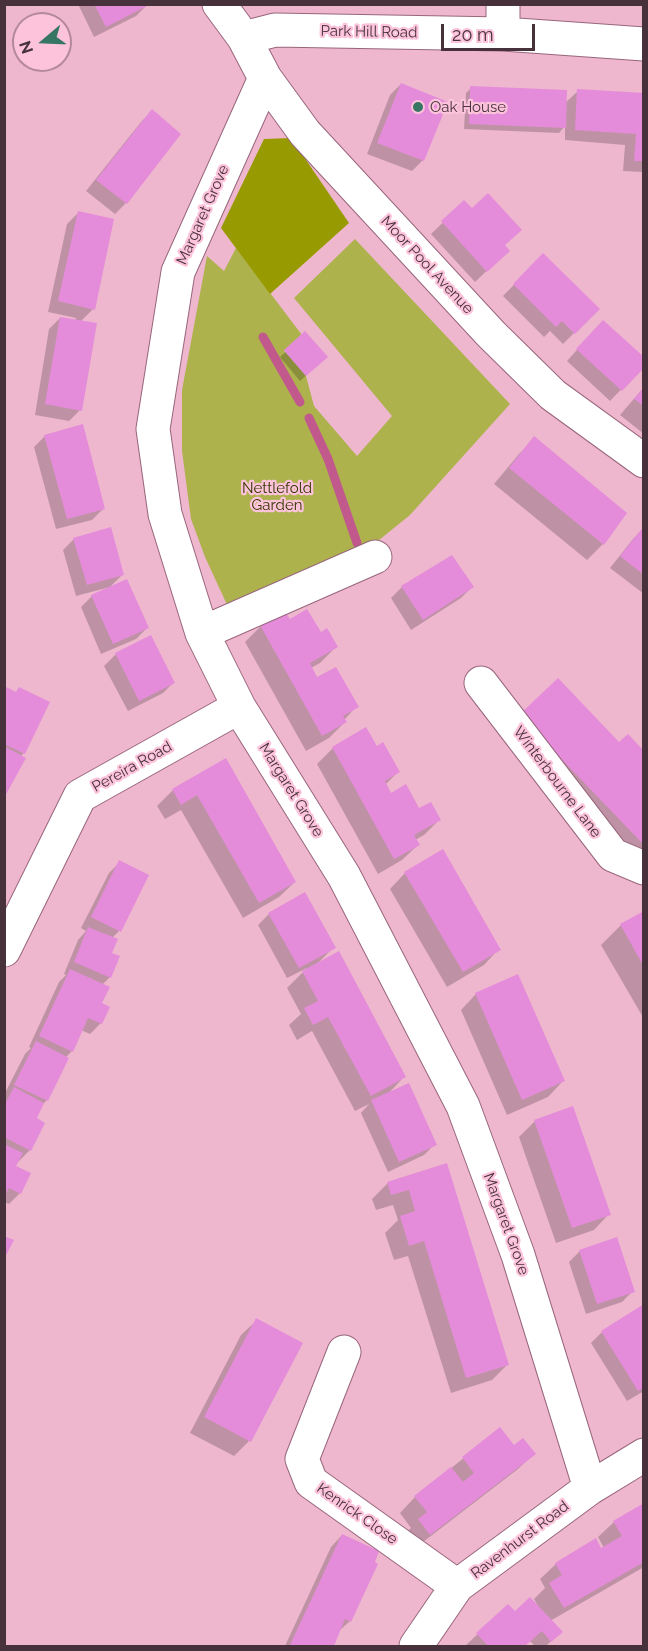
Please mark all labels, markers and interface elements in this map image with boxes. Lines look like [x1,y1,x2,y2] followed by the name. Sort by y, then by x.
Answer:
[12,12,72,72] north arrow
[444,12,538,50] scale bar
[320,22,418,42] street label: Park Hill Road
[452,24,494,45] text: 20 m
[15,39,37,56] text: N
[430,98,506,116] place label: Oak House
[411,100,425,114] marker: Oak House
[173,162,233,268] street label: Margaret Grove
[377,212,477,318] street label: Moor Pool Avenue
[242,479,312,514] park label: Nettlefold Garden
[509,723,605,841] street label: Winterbourne Lane
[89,738,175,796] street label: Pereira Road
[255,740,327,840] street label: Margaret Grove
[479,1171,533,1277] street label: Margaret Grove
[313,1479,401,1549] street label: Kenrick Close
[468,1497,572,1583] street label: Ravenhurst Road

